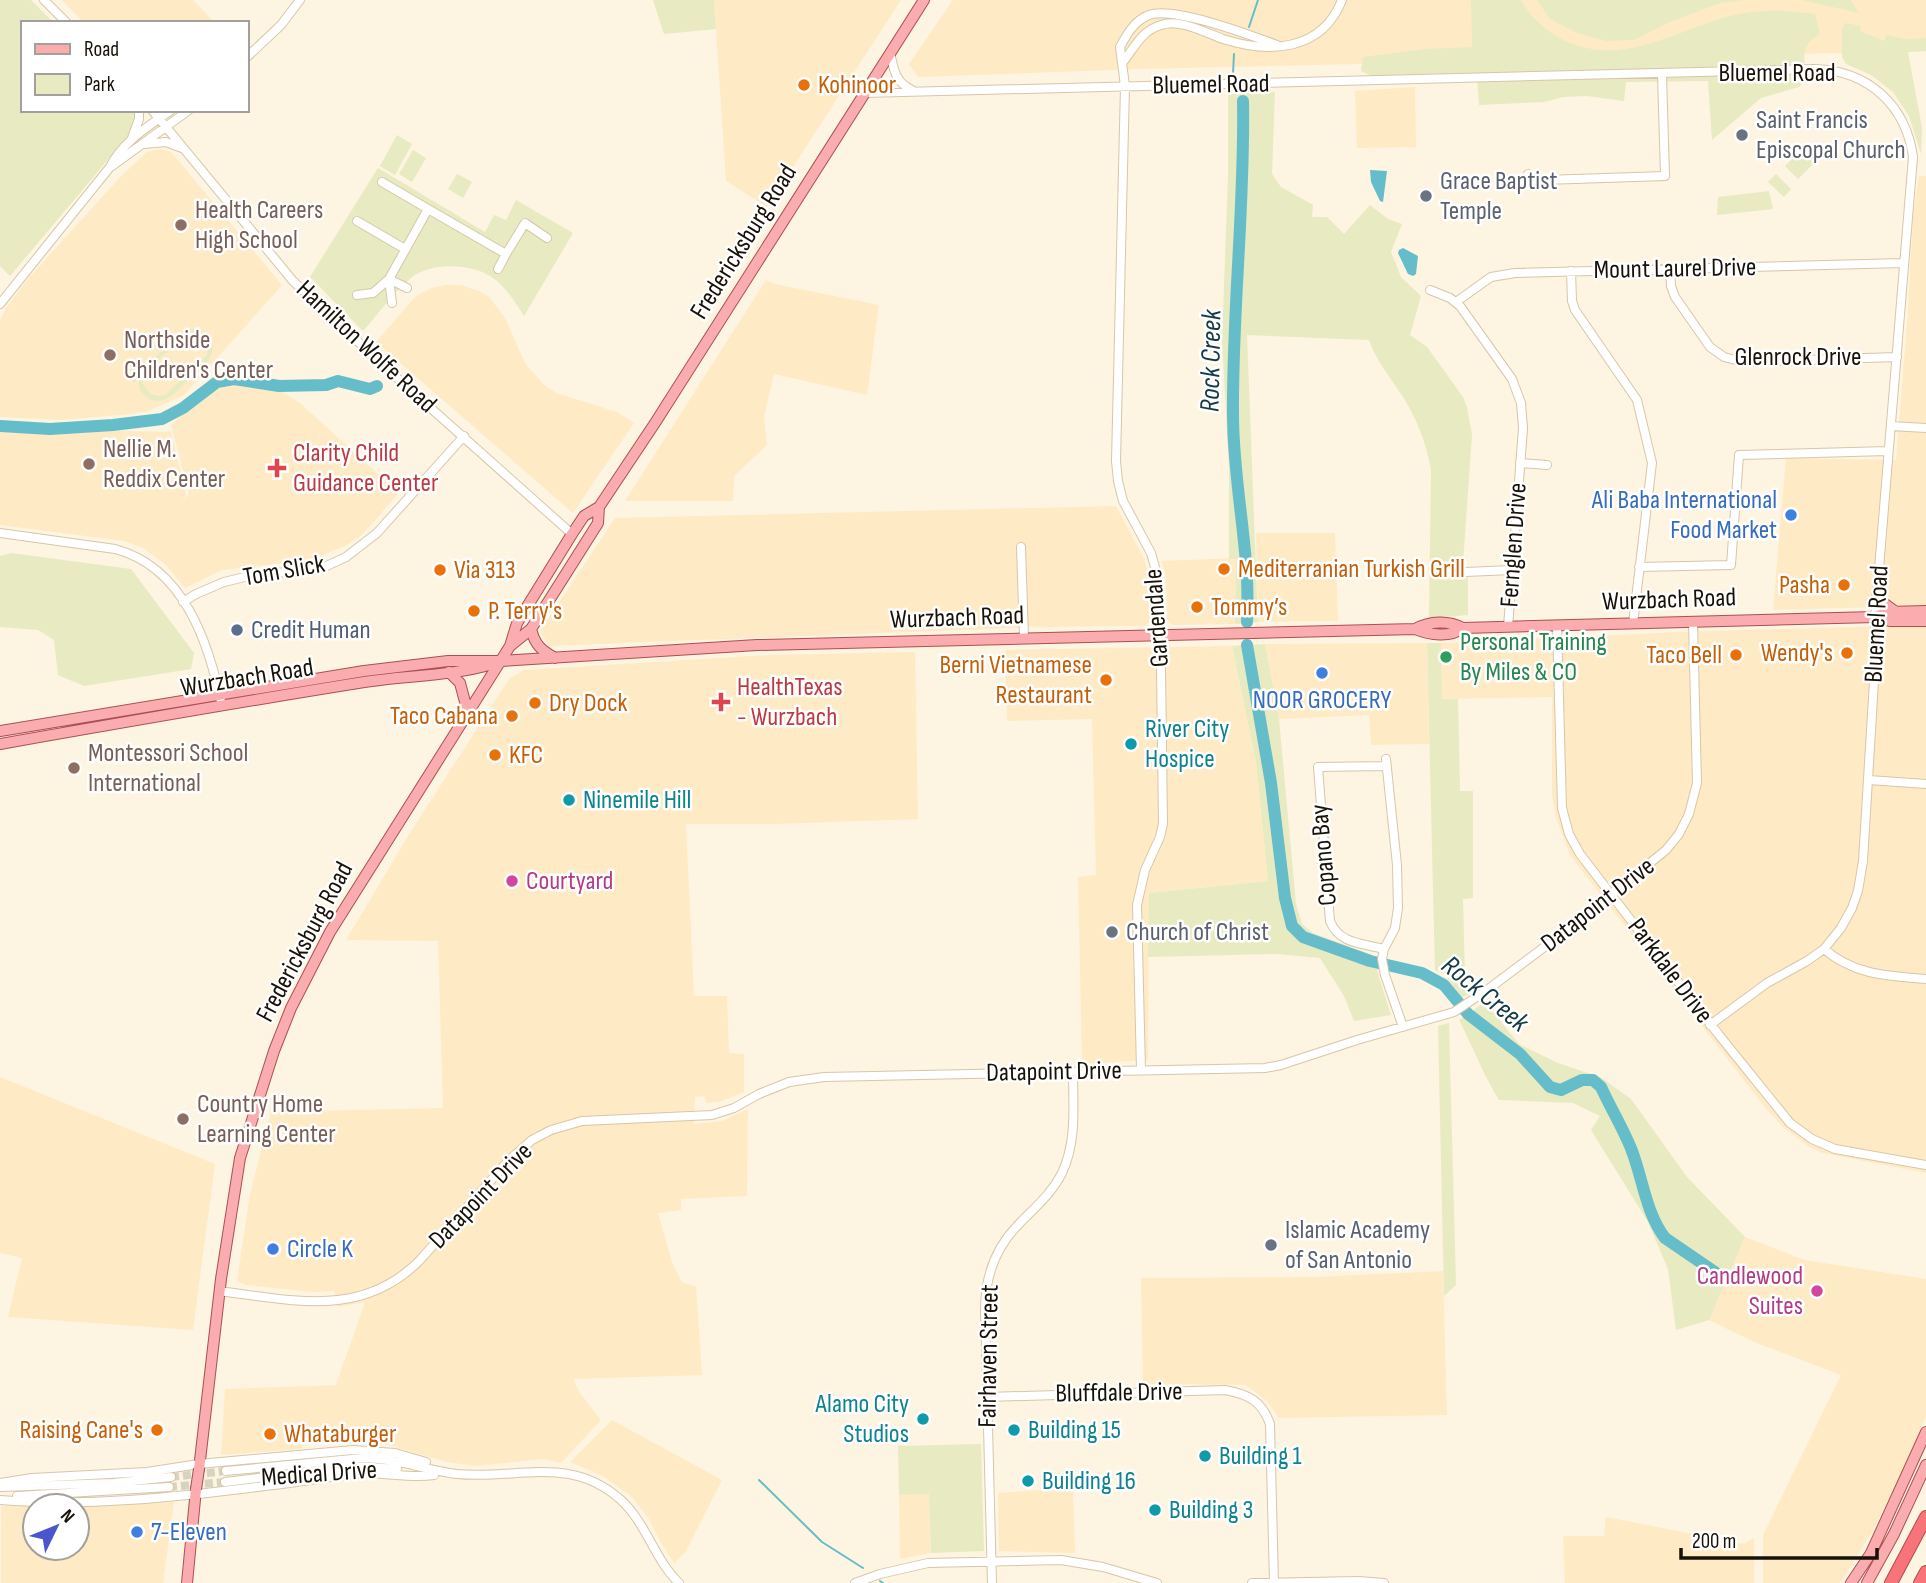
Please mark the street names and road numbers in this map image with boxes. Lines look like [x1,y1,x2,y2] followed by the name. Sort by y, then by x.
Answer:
[1718,58,1836,89] street label: Bluemel Road
[1152,68,1270,102] street label: Bluemel Road
[684,159,804,325] street label: Fredericksburg Road
[1593,252,1757,286] street label: Mount Laurel Drive
[289,274,443,420] street label: Hamilton Wolfe Road
[1734,342,1862,373] street label: Glenrock Drive
[1494,482,1534,608] street label: Fernglen Drive
[241,549,327,593] street label: Tom Slick
[1858,565,1896,683] street label: Bluemel Road
[1138,568,1176,668] street label: Gardendale
[1601,582,1737,618] street label: Wurzbach Road
[889,600,1025,636] street label: Wurzbach Road
[178,652,316,704] street label: Wurzbach Road
[1304,803,1344,907] street label: Copano Bay
[1535,851,1661,959] street label: Datapoint Drive
[250,857,360,1027] street label: Fredericksburg Road
[1621,912,1719,1030] street label: Parkdale Drive
[986,1055,1122,1089] street label: Datapoint Drive
[423,1136,539,1256] street label: Datapoint Drive
[972,1284,1006,1428] street label: Fairhaven Street
[1055,1376,1183,1410] street label: Bluffdale Drive
[260,1454,378,1494] street label: Medical Drive

